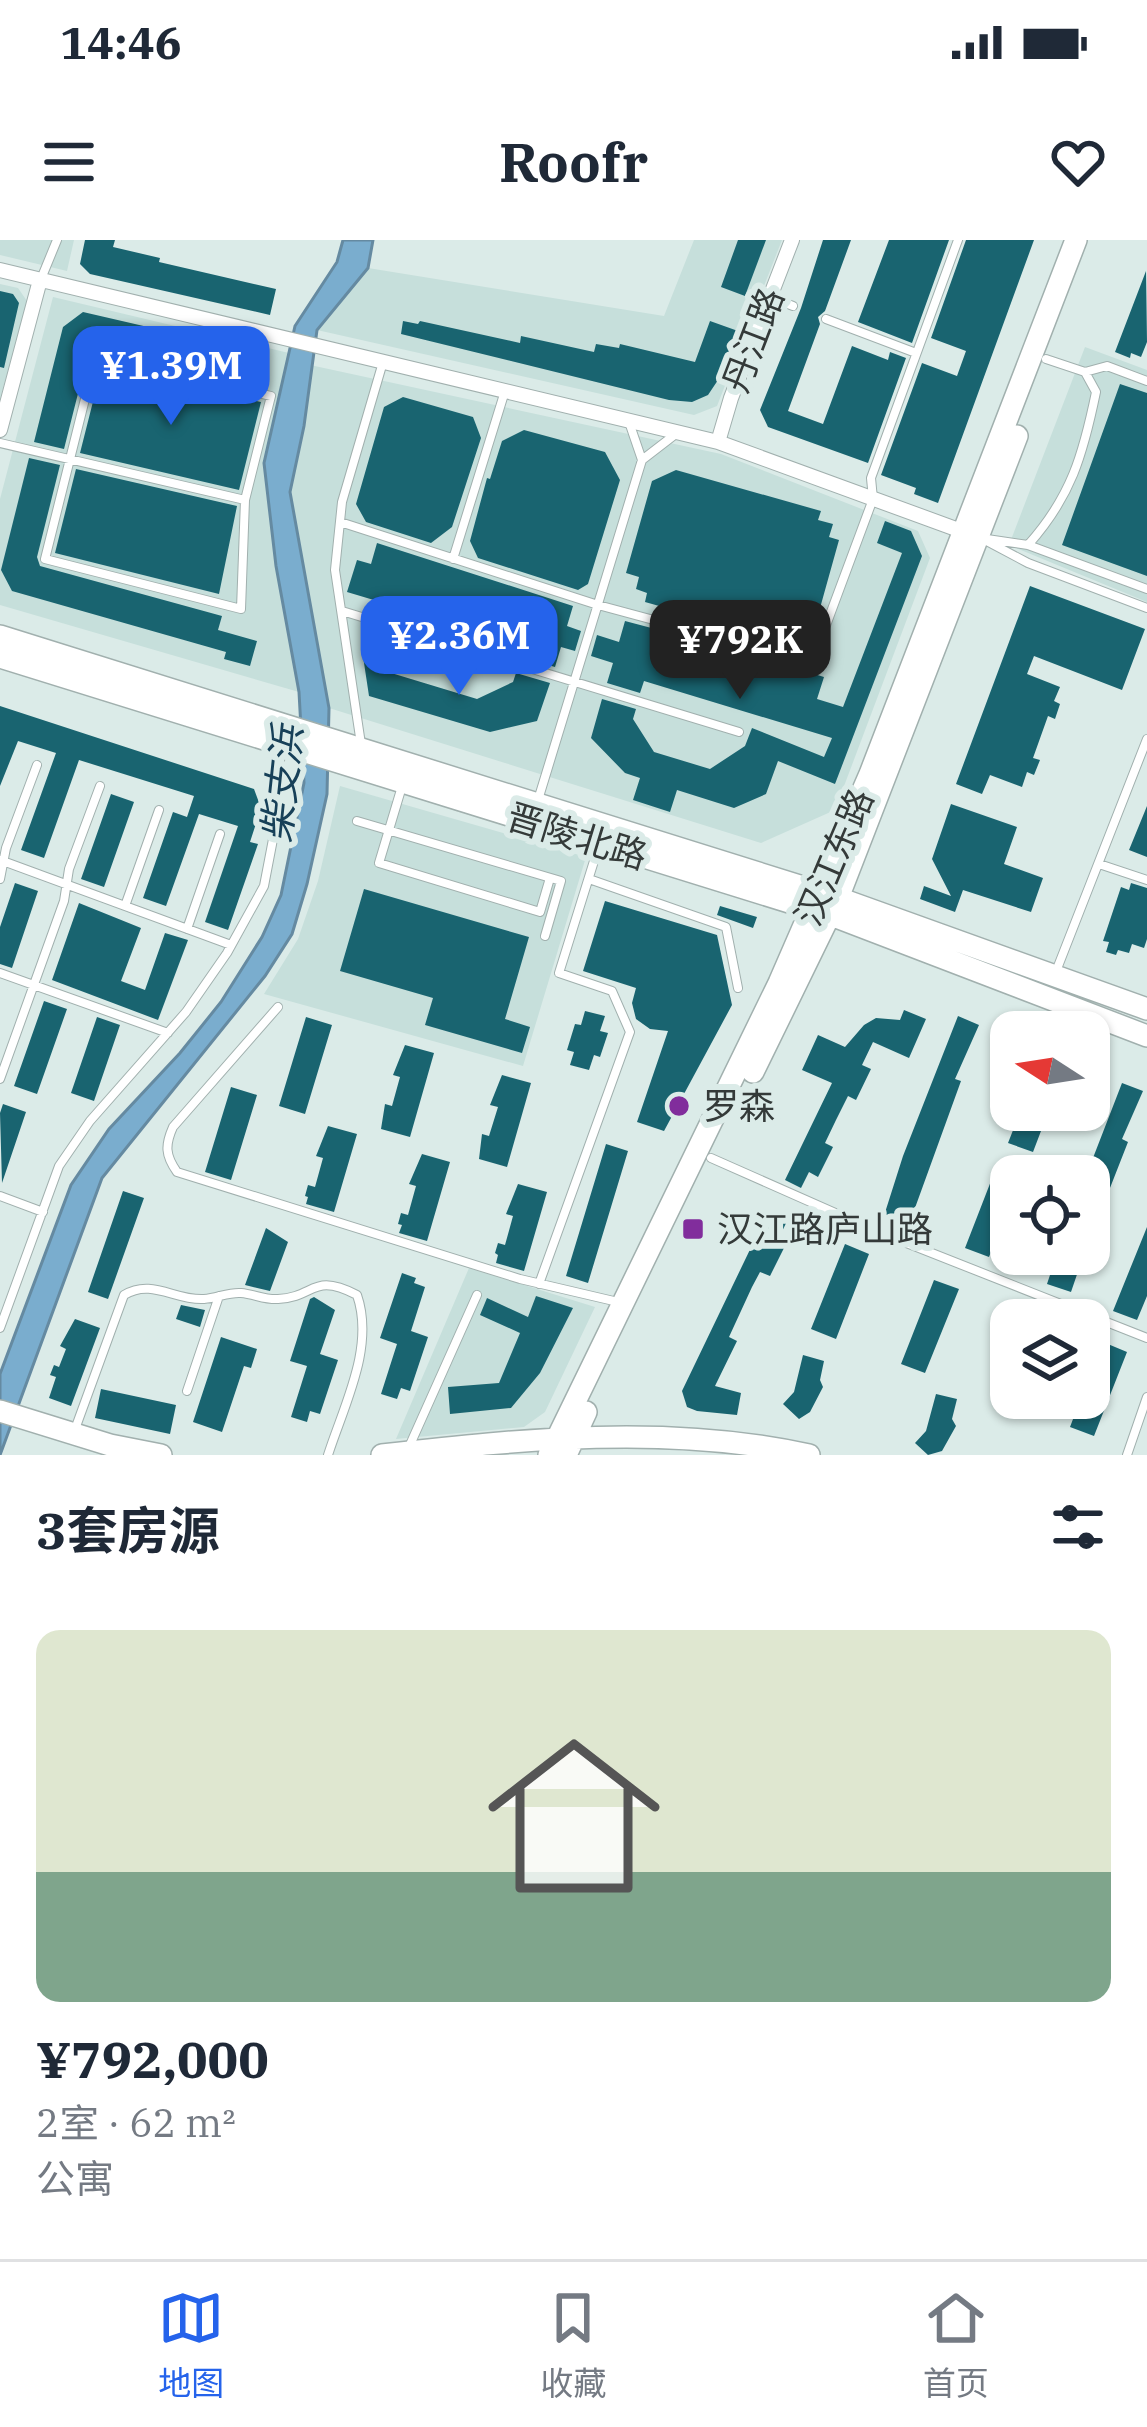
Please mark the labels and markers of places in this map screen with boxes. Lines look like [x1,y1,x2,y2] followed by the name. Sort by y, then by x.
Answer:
[73,326,269,428] pin: ¥1.39M
[361,596,557,698] pin: ¥2.36M
[656,600,824,702] pin: ¥792K
[703,1082,775,1129] place label: 罗森
[666,1093,692,1119] marker: 罗森
[717,1205,933,1252] place label: 汉江路庐山路
[680,1216,706,1242] marker: 汉江路庐山路

